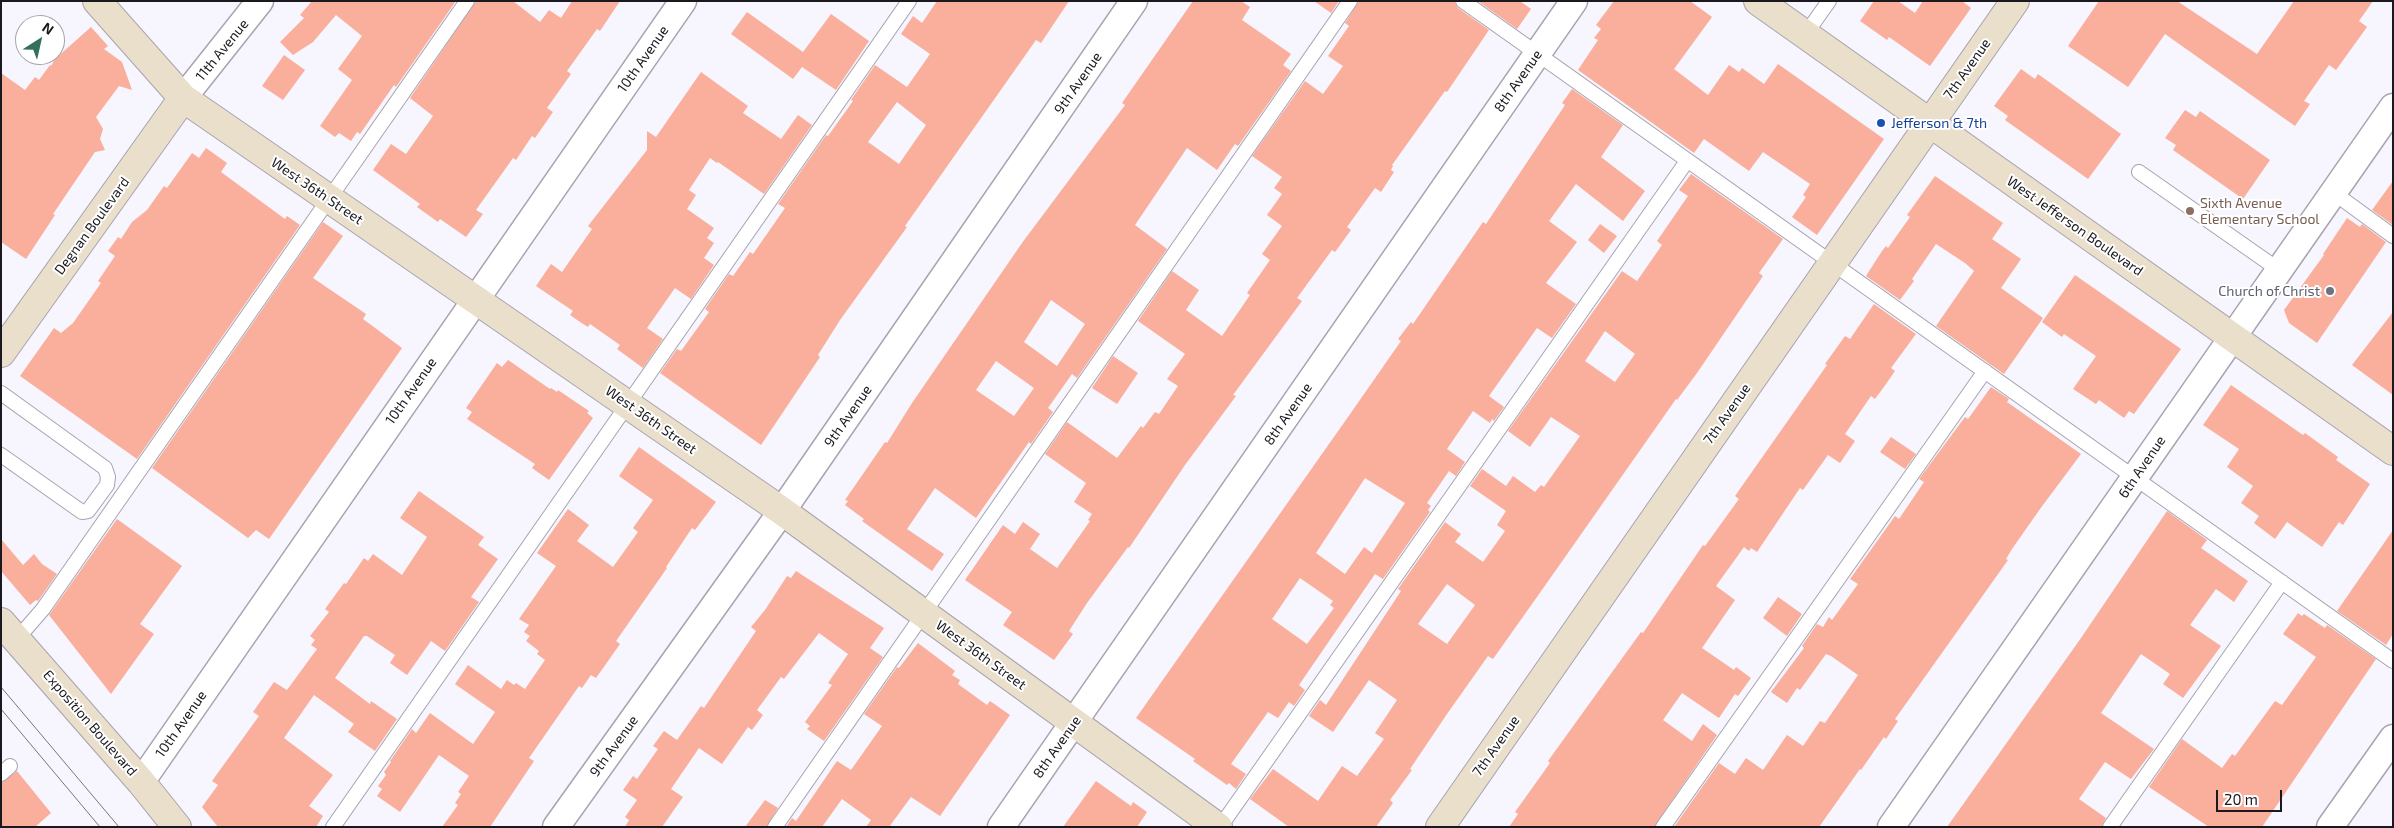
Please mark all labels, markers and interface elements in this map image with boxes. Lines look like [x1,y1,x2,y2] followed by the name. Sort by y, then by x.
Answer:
[15,15,65,65] north arrow
[192,16,252,84] street label: 11th Avenue
[39,18,57,38] text: N
[614,22,672,96] street label: 10th Avenue
[1940,35,1994,103] street label: 7th Avenue
[1490,47,1546,115] street label: 8th Avenue
[1051,49,1105,117] street label: 9th Avenue
[1891,115,1987,131] place label: Jefferson & 7th
[1875,117,1887,129] marker: Jefferson & 7th
[268,154,366,228] street label: West 36th Street
[2004,173,2146,279] street label: West Jefferson Boulevard
[51,174,133,278] street label: Degnan Boulevard
[2200,195,2319,228] place label: Sixth Avenue Elementary School
[2184,205,2196,217] marker: Sixth Avenue Elementary School
[2218,283,2320,299] place label: Church of Christ
[2324,285,2336,297] marker: Church of Christ
[382,354,440,428] street label: 10th Avenue
[1260,380,1316,448] street label: 8th Avenue
[1700,380,1754,448] street label: 7th Avenue
[602,382,700,458] street label: West 36th Street
[821,382,875,450] street label: 9th Avenue
[2115,433,2169,501] street label: 6th Avenue
[933,617,1029,693] street label: West 36th Street
[39,667,141,779] street label: Exposition Boulevard
[152,687,210,761] street label: 10th Avenue
[586,712,642,780] street label: 9th Avenue
[1469,712,1523,780] street label: 7th Avenue
[1029,713,1085,781] street label: 8th Avenue
[2219,780,2285,812] scale bar
[2224,790,2258,808] text: 20 m

